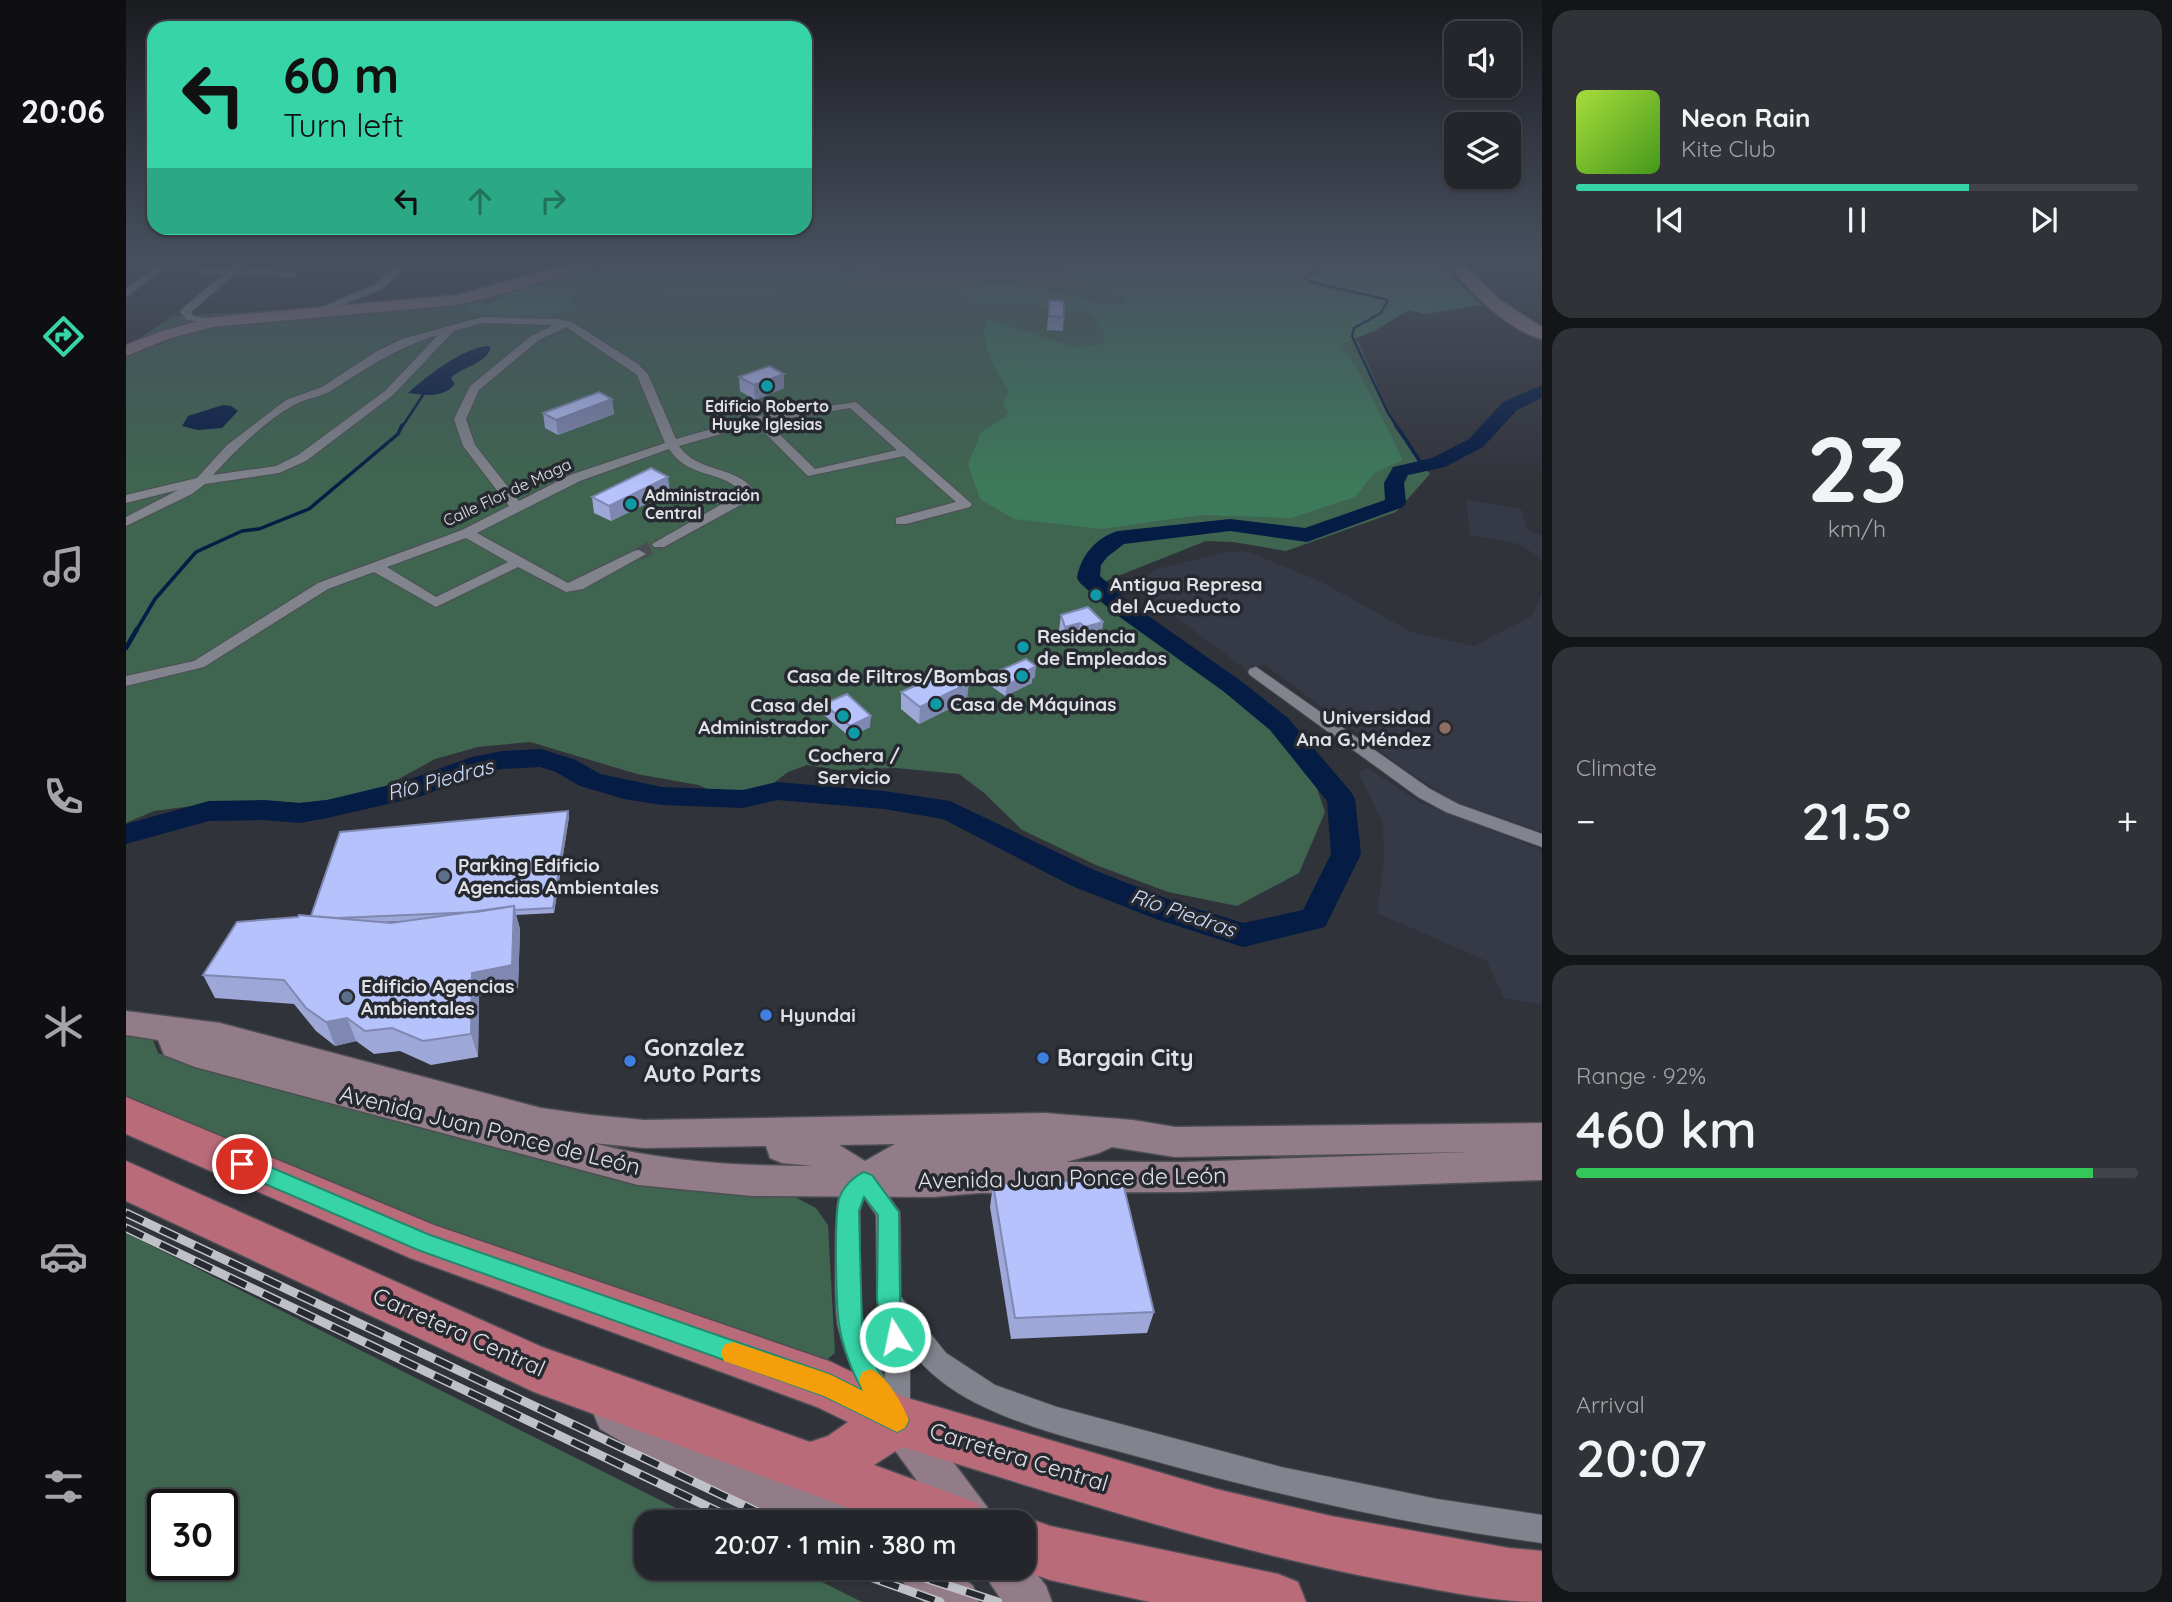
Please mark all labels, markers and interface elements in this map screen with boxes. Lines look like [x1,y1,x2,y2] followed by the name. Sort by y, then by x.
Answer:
[1444,21,1521,189] map controls
[1444,21,1521,98] button: sound
[283,44,399,105] text: 60 m
[168,49,259,140] icon: left
[21,91,105,131] text: 20:06
[1681,101,1810,134] text: Neon Rain
[283,105,404,145] text: Turn left
[1444,112,1521,189] button: layers
[1681,134,1776,163] text: Kite Club
[388,182,426,220] icon: left
[461,182,499,220] icon: ahead
[534,182,572,220] icon: right
[1651,201,1689,239] icon: previous
[1838,201,1876,239] icon: pause
[2025,201,2063,239] icon: next
[39,312,88,361] icon: directions
[759,378,775,394] marker: Edificio Roberto Huyke Iglesias
[705,396,829,434] place label: Edificio Roberto Huyke Iglesias
[1807,411,1907,525] text: 23
[440,454,574,530] street label: Calle Flor de Maga
[645,485,760,523] place label: Administración Central
[623,496,639,512] marker: Administración Central
[1828,514,1886,543] text: km/h
[39,542,88,591] icon: music
[1110,572,1262,618] place label: Antigua Represa del Acueducto
[1088,587,1104,603] marker: Antigua Represa del Acueducto
[1037,624,1167,670] place label: Residencia de Empleados
[1015,639,1031,655] marker: Residencia de Empleados
[787,664,1008,688] place label: Casa de Filtros/Bombas
[1014,668,1030,684] marker: Casa de Filtros/Bombas
[950,692,1116,716] place label: Casa de Máquinas
[698,693,829,739] place label: Casa del Administrador
[928,696,944,712] marker: Casa de Máquinas
[1297,705,1431,751] place label: Universidad Ana G. Méndez
[835,708,851,724] marker: Casa del Administrador
[1437,720,1453,736] marker: Universidad Ana G. Méndez
[846,725,862,741] marker: Cochera / Servicio
[808,743,900,789] place label: Cochera / Servicio
[384,752,497,806] water label: Río Piedras
[1576,753,1657,782] text: Climate
[39,772,88,821] icon: phone
[1801,788,1911,853] text: 21.5°
[1576,797,1596,845] text: −
[2117,797,2138,845] text: +
[458,853,659,899] place label: Parking Edificio Agencias Ambientales
[436,868,452,884] marker: Parking Edificio Agencias Ambientales
[1128,882,1240,942] water label: Río Piedras
[361,974,514,1020] place label: Edificio Agencias Ambientales
[339,989,355,1005] marker: Edificio Agencias Ambientales
[39,1002,88,1051] icon: climate
[780,1003,856,1027] place label: Hyundai
[758,1007,774,1023] marker: Hyundai
[644,1033,761,1088] place label: Gonzalez Auto Parts
[1057,1043,1193,1072] place label: Bargain City
[1035,1050,1051,1066] marker: Bargain City
[622,1053,638,1069] marker: Gonzalez Auto Parts
[1576,1061,1706,1090] text: Range · 92%
[337,1078,643,1181] street label: Avenida Juan Ponce de León
[1576,1096,1757,1161] text: 460 km
[212,1134,272,1194] pin
[223,1145,261,1183] icon: arrive
[917,1160,1227,1195] street label: Avenida Juan Ponce de León
[39,1232,88,1281] icon: car
[369,1281,550,1383] street label: Carretera Central
[858,1300,932,1374] position arrow
[1576,1390,1645,1419] text: Arrival
[926,1416,1112,1498] street label: Carretera Central
[1576,1425,1707,1490] text: 20:07
[39,1462,88,1511] icon: filters
[147,1489,238,1580] speed limit sign: 30
[714,1528,956,1561] text: 20:07 · 1 min · 380 m

